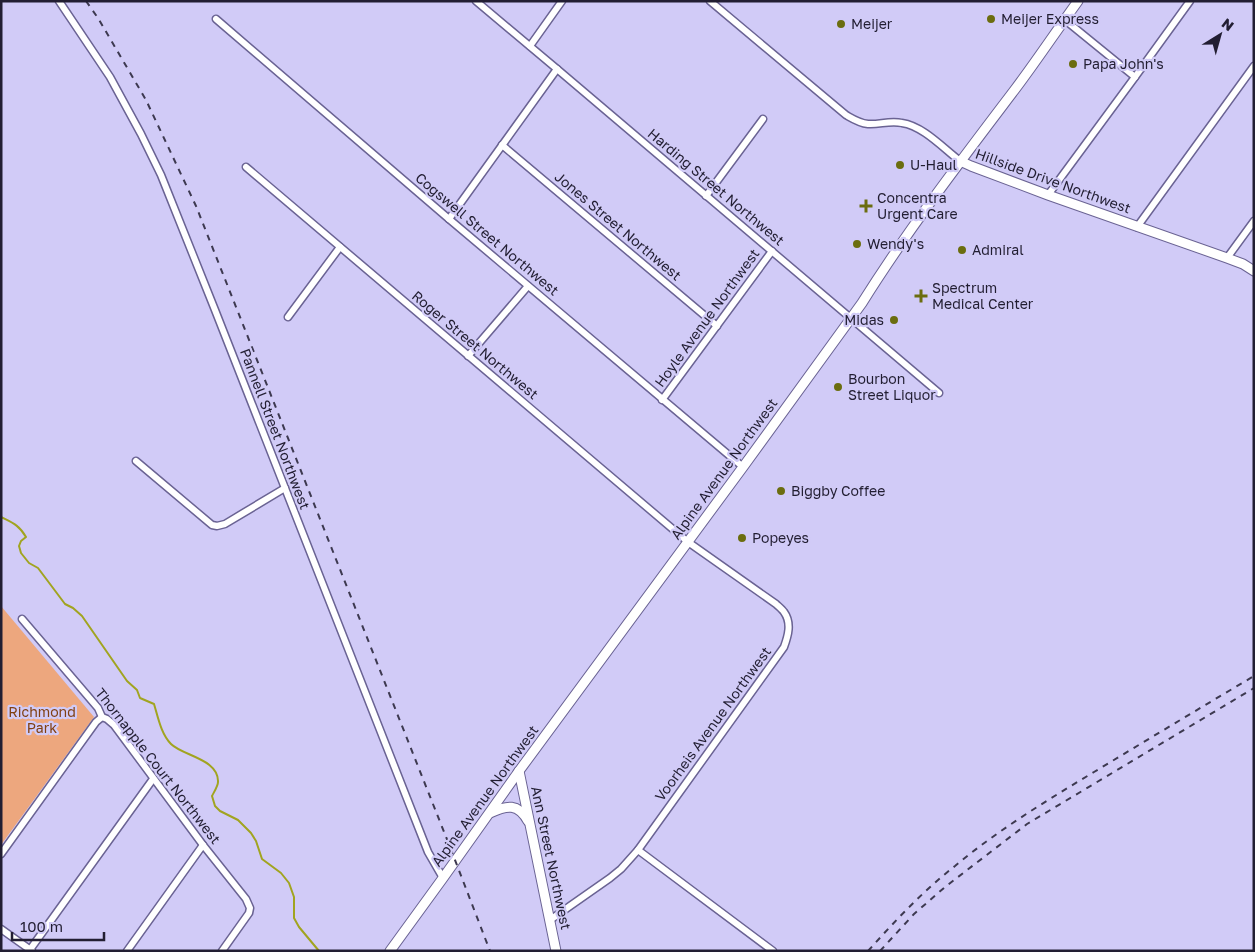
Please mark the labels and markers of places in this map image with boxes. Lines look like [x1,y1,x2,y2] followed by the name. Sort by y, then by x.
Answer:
[1001,10,1099,27] place label: Meijer Express
[985,13,997,25] marker: Meijer Express
[851,15,893,32] place label: Meijer
[835,18,847,30] marker: Meijer
[1083,55,1164,72] place label: Papa John's
[1067,58,1079,70] marker: Papa John's
[910,156,957,173] place label: U-Haul
[894,159,906,171] marker: U-Haul
[877,189,958,222] place label: Concentra Urgent Care
[859,199,873,213] marker: Concentra Urgent Care
[867,235,924,252] place label: Wendy's
[851,238,863,250] marker: Wendy's
[972,241,1024,258] place label: Admiral
[956,244,968,256] marker: Admiral
[932,279,1034,312] place label: Spectrum Medical Center
[914,289,928,303] marker: Spectrum Medical Center
[844,311,884,328] place label: Midas
[888,314,900,326] marker: Midas
[848,370,936,403] place label: Bourbon Street Liquor
[832,381,844,393] marker: Bourbon Street Liquor
[791,482,885,499] place label: Biggby Coffee
[775,485,787,497] marker: Biggby Coffee
[752,529,809,546] place label: Popeyes
[736,532,748,544] marker: Popeyes

